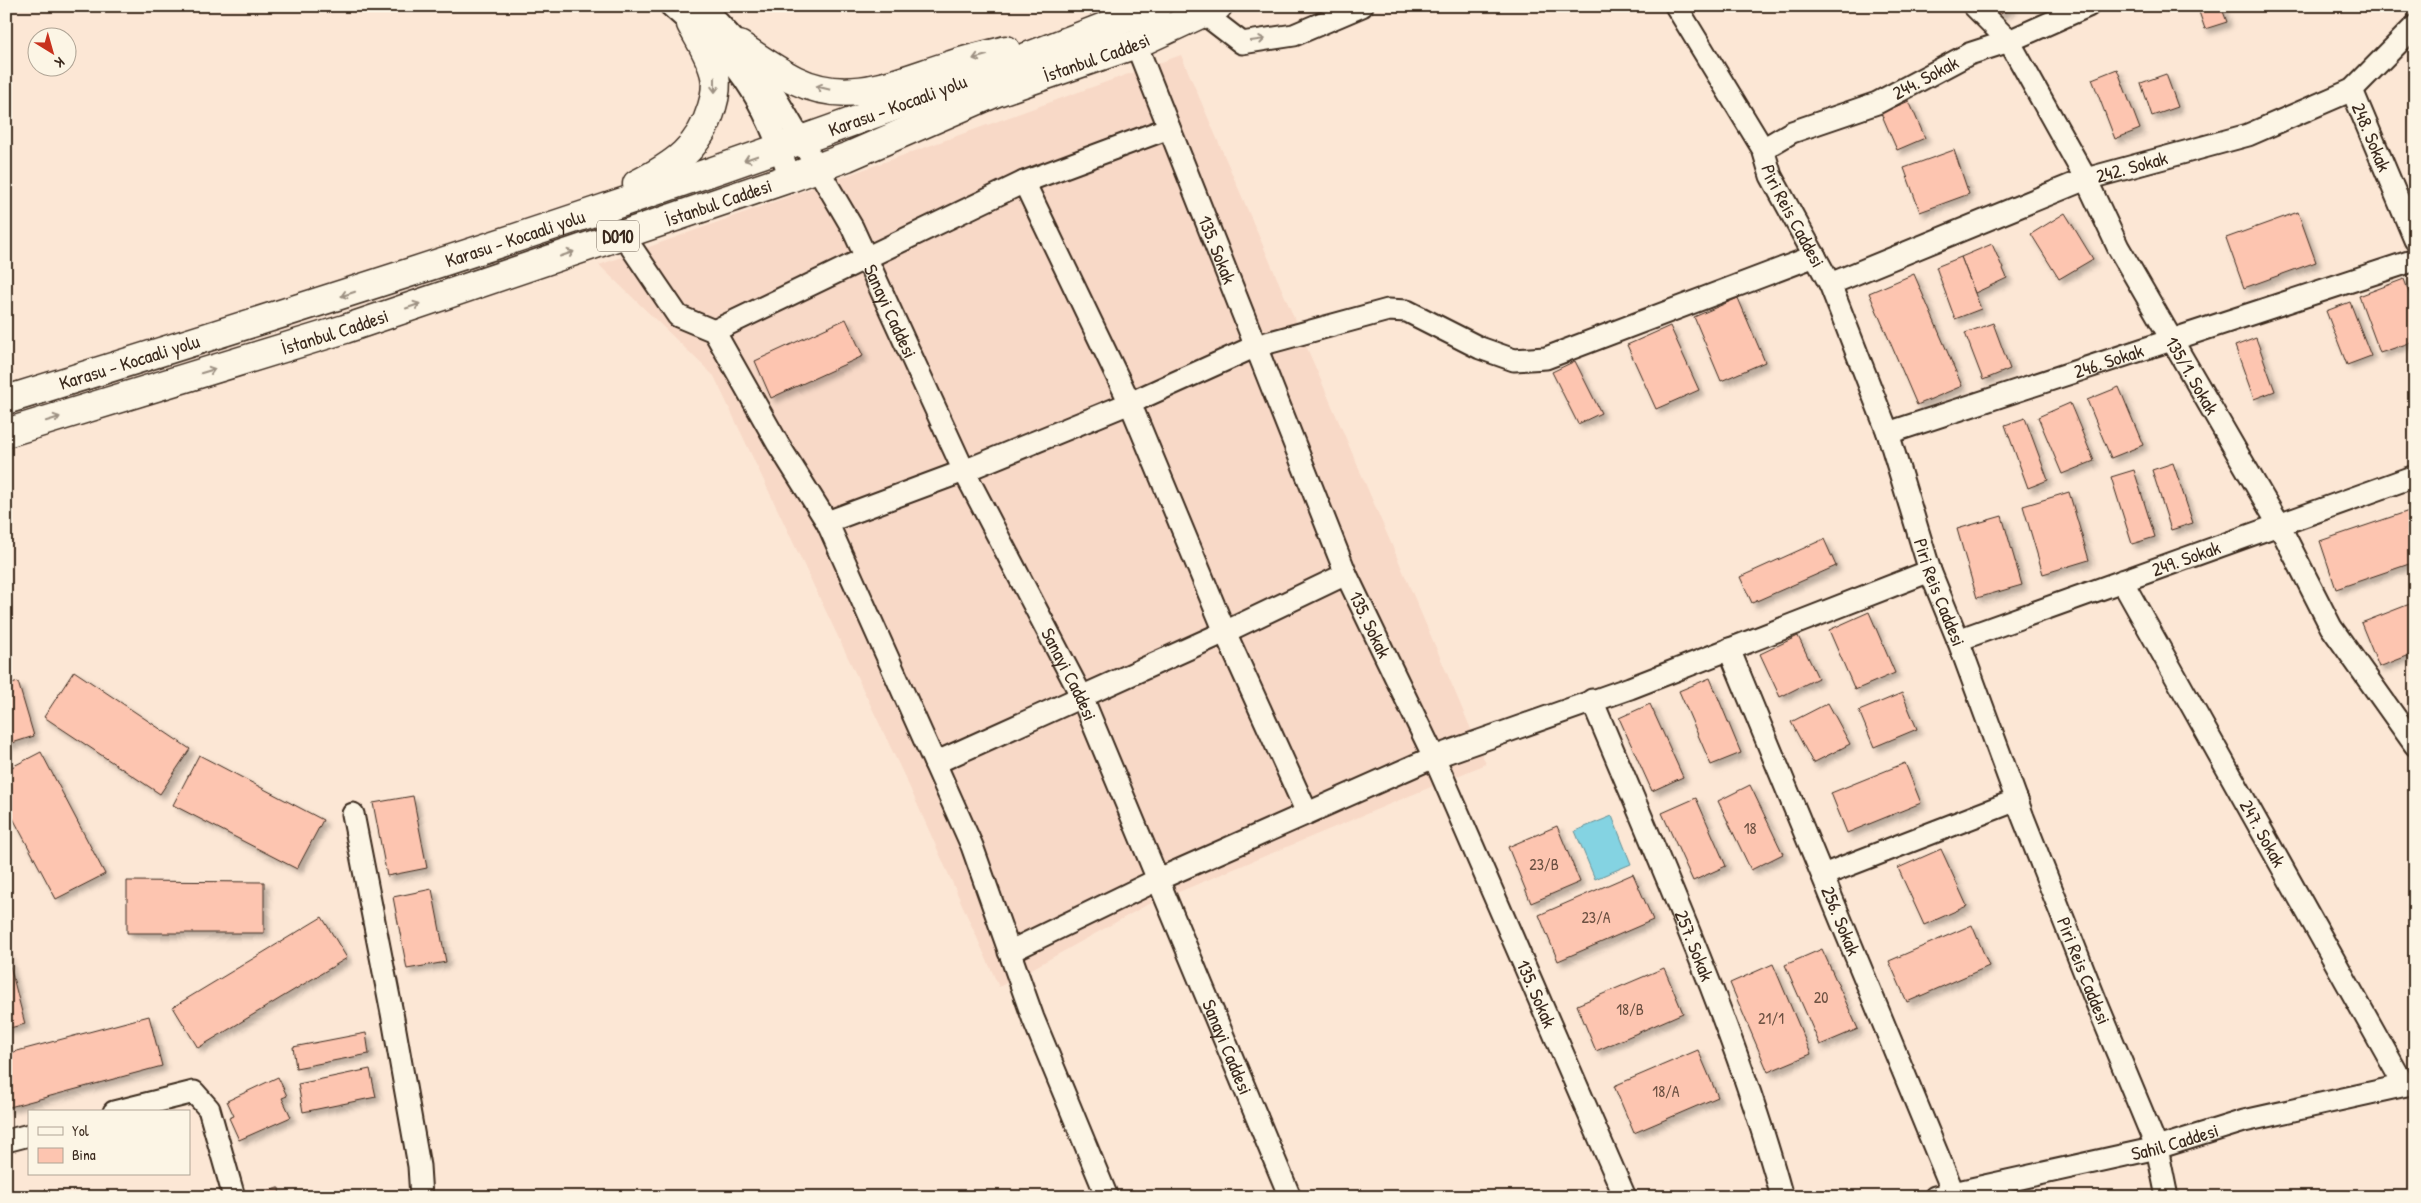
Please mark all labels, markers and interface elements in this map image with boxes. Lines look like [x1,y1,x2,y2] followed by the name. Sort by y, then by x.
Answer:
[1040,26,1154,88] street label: İstanbul Caddesi
[28,28,78,78] north arrow
[1250,35,1266,45] one-way arrow
[1888,49,1963,106] street label: 244. Sokak
[51,53,69,73] text: K
[973,53,989,62] one-way arrow
[825,68,971,142] street label: Karasu - Kocaali yolu
[710,76,720,92] one-way arrow
[816,83,832,92] one-way arrow
[2346,99,2398,176] street label: 248. Sokak
[2093,144,2170,189] street label: 242. Sokak
[744,154,759,163] one-way arrow
[1755,162,1831,272] street label: Piri Reis Caddesi
[662,172,775,232] street label: İstanbul Caddesi
[442,203,588,273] street label: Karasu - Kocaali yolu
[1192,211,1243,288] street label: 135. Sokak
[597,220,639,252] road number: D010
[559,248,575,258] one-way arrow
[858,260,923,362] street label: Sanayi Caddesi
[340,289,356,299] one-way arrow
[405,301,420,310] one-way arrow
[278,302,392,361] street label: İstanbul Caddesi
[56,327,203,396] street label: Karasu - Kocaali yolu
[2159,331,2225,419] street label: 135/1. Sokak
[2070,337,2147,384] street label: 246. Sokak
[200,366,216,375] one-way arrow
[44,413,60,423] one-way arrow
[2148,534,2224,583] street label: 249. Sokak
[1908,535,1972,650] street label: Piri Reis Caddesi
[1343,587,1398,662] street label: 135. Sokak
[1035,623,1103,725] street label: Sanayi Caddesi
[2234,795,2292,872] street label: 247. Sokak
[1744,817,1756,839] house number: 18
[1529,853,1559,875] house number: 23/B
[1815,882,1867,959] street label: 256. Sokak
[1581,906,1611,928] house number: 23/A
[1669,906,1721,985] street label: 257. Sokak
[2051,913,2117,1028] street label: Piri Reis Caddesi
[1511,956,1563,1032] street label: 135. Sokak
[1814,986,1828,1008] house number: 20
[1196,995,1259,1098] street label: Sanayi Caddesi
[1616,998,1644,1020] house number: 18/B
[1758,1007,1784,1029] house number: 21/1
[1652,1080,1680,1102] house number: 18/A
[28,1110,190,1176] legend
[2129,1117,2222,1166] street label: Sahil Caddesi
[72,1120,89,1141] text: Yol
[72,1144,96,1165] text: Bina

